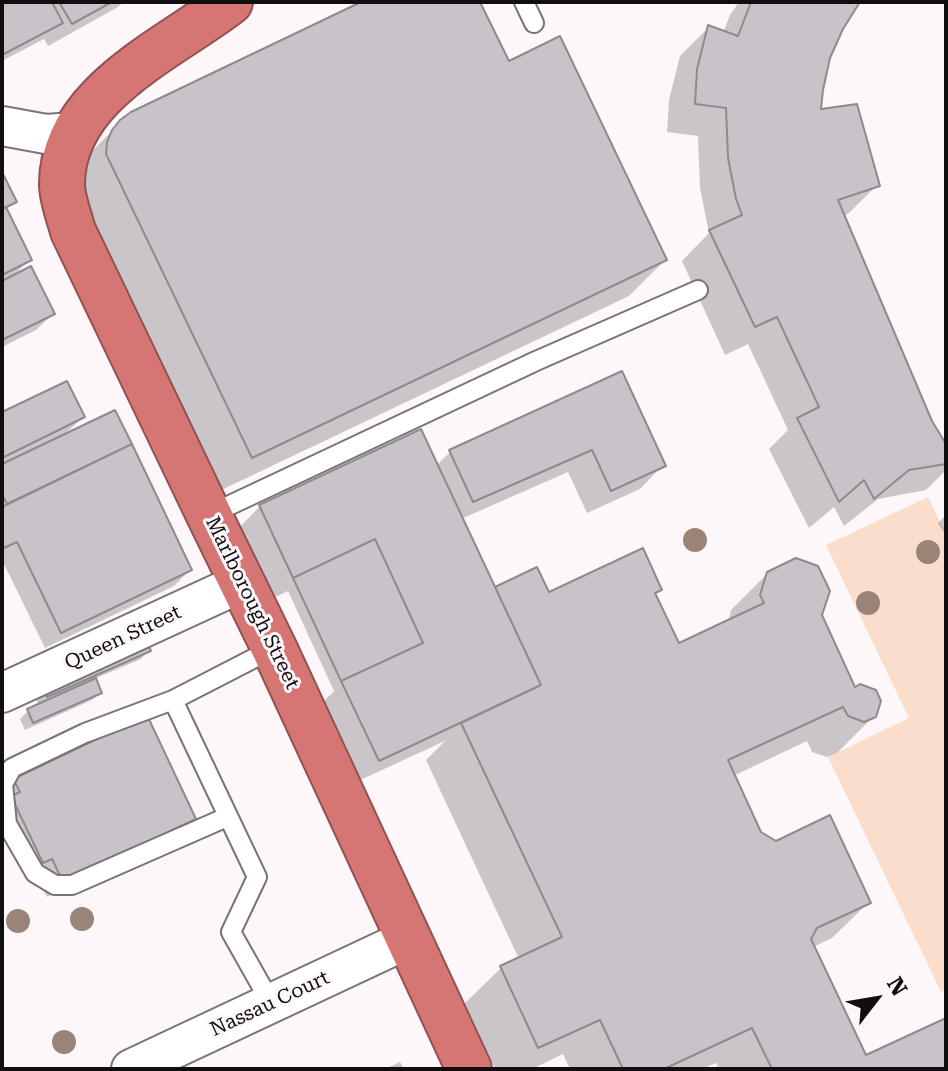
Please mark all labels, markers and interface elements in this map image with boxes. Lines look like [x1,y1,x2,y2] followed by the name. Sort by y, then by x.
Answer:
[200,513,304,693] street label: Marlborough Street
[61,601,185,675] street label: Queen Street
[836,959,916,1039] north arrow
[207,966,333,1042] street label: Nassau Court
[882,973,912,1000] text: N

